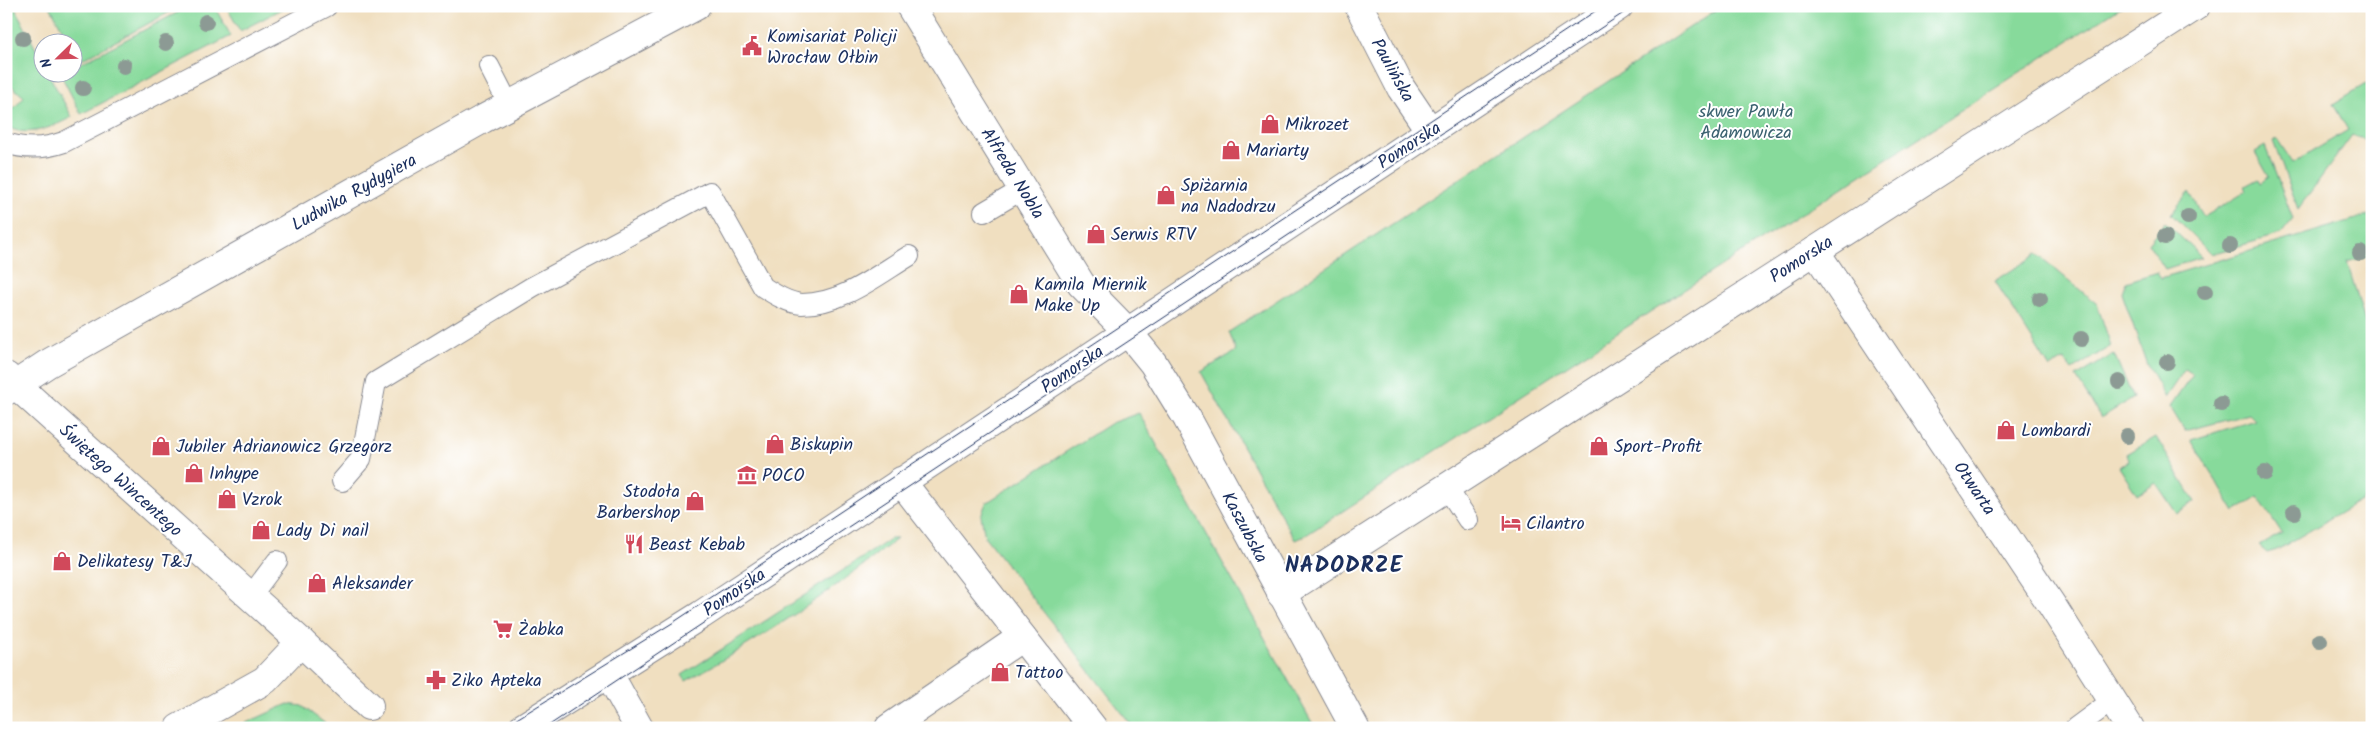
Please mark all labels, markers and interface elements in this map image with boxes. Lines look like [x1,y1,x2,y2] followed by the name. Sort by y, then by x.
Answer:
[767,23,898,73] place label: Komisariat Policji Wrocław Ołbin
[32,32,82,82] north arrow
[1362,33,1421,108] street label: Paulińska
[741,35,763,57] public building icon: Komisariat Policji Wrocław Ołbin
[35,54,59,71] text: N
[1699,98,1793,148] park label: skwer Pawła Adamowicza
[1285,111,1350,140] place label: Mikrozet
[1259,113,1281,135] shop icon: Mikrozet
[1372,115,1447,178] street label: Pomorska
[972,122,1051,225] street label: Alfreda Nobla
[1246,137,1309,166] place label: Mariarty
[1220,139,1242,161] shop icon: Mariarty
[287,147,423,240] street label: Ludwika Rydygiera
[1181,172,1276,222] place label: Spiżarnia na Nadodrzu
[1155,184,1177,206] shop icon: Spiżarnia na Nadodrzu
[1111,221,1197,250] place label: Serwis RTV
[1085,223,1107,245] shop icon: Serwis RTV
[1764,229,1839,292] street label: Pomorska
[1034,271,1147,321] place label: Kamila Miernik Make Up
[1008,283,1030,305] shop icon: Kamila Miernik Make Up
[1035,338,1110,402] street label: Pomorska
[52,417,188,545] street label: Świętego Wincentego
[2021,417,2091,446] place label: Lombardi
[1995,419,2017,441] shop icon: Lombardi
[790,431,853,460] place label: Biskupin
[176,433,392,462] place label: Jubiler Adrianowicz Grzegorz
[764,433,786,455] shop icon: Biskupin
[1614,433,1703,462] place label: Sport-Profit
[150,435,172,457] shop icon: Jubiler Adrianowicz Grzegorz
[1588,435,1610,457] shop icon: Sport-Profit
[1945,456,2003,522] street label: Otwarta
[209,460,259,489] place label: Inhype
[183,462,205,484] shop icon: Inhype
[762,462,805,491] place label: POCO
[736,464,758,486] museum icon: POCO
[597,478,680,528] place label: Stodoła Barbershop
[242,486,283,515] place label: Vzrok
[1213,487,1275,569] street label: Kaszubska
[216,488,238,510] shop icon: Vzrok
[684,490,706,512] shop icon: Stodoła Barbershop
[1526,510,1585,539] place label: Cilantro
[1500,512,1522,534] hotel icon: Cilantro
[276,517,369,546] place label: Lady Di nail
[250,519,272,541] shop icon: Lady Di nail
[649,531,745,560] place label: Beast Kebab
[623,533,645,555] restaurant icon: Beast Kebab
[77,548,192,577] place label: Delikatesy T&J
[1285,549,1403,584] district label: NADODRZE
[51,550,73,572] shop icon: Delikatesy T&J
[697,561,772,625] street label: Pomorska
[332,570,414,599] place label: Aleksander
[306,572,328,594] shop icon: Aleksander
[518,616,564,645] place label: Żabka
[492,618,514,640] supermarket icon: Żabka
[1015,659,1063,688] place label: Tattoo
[989,661,1011,683] shop icon: Tattoo
[451,667,542,696] place label: Ziko Apteka
[425,669,447,691] pharmacy icon: Ziko Apteka

